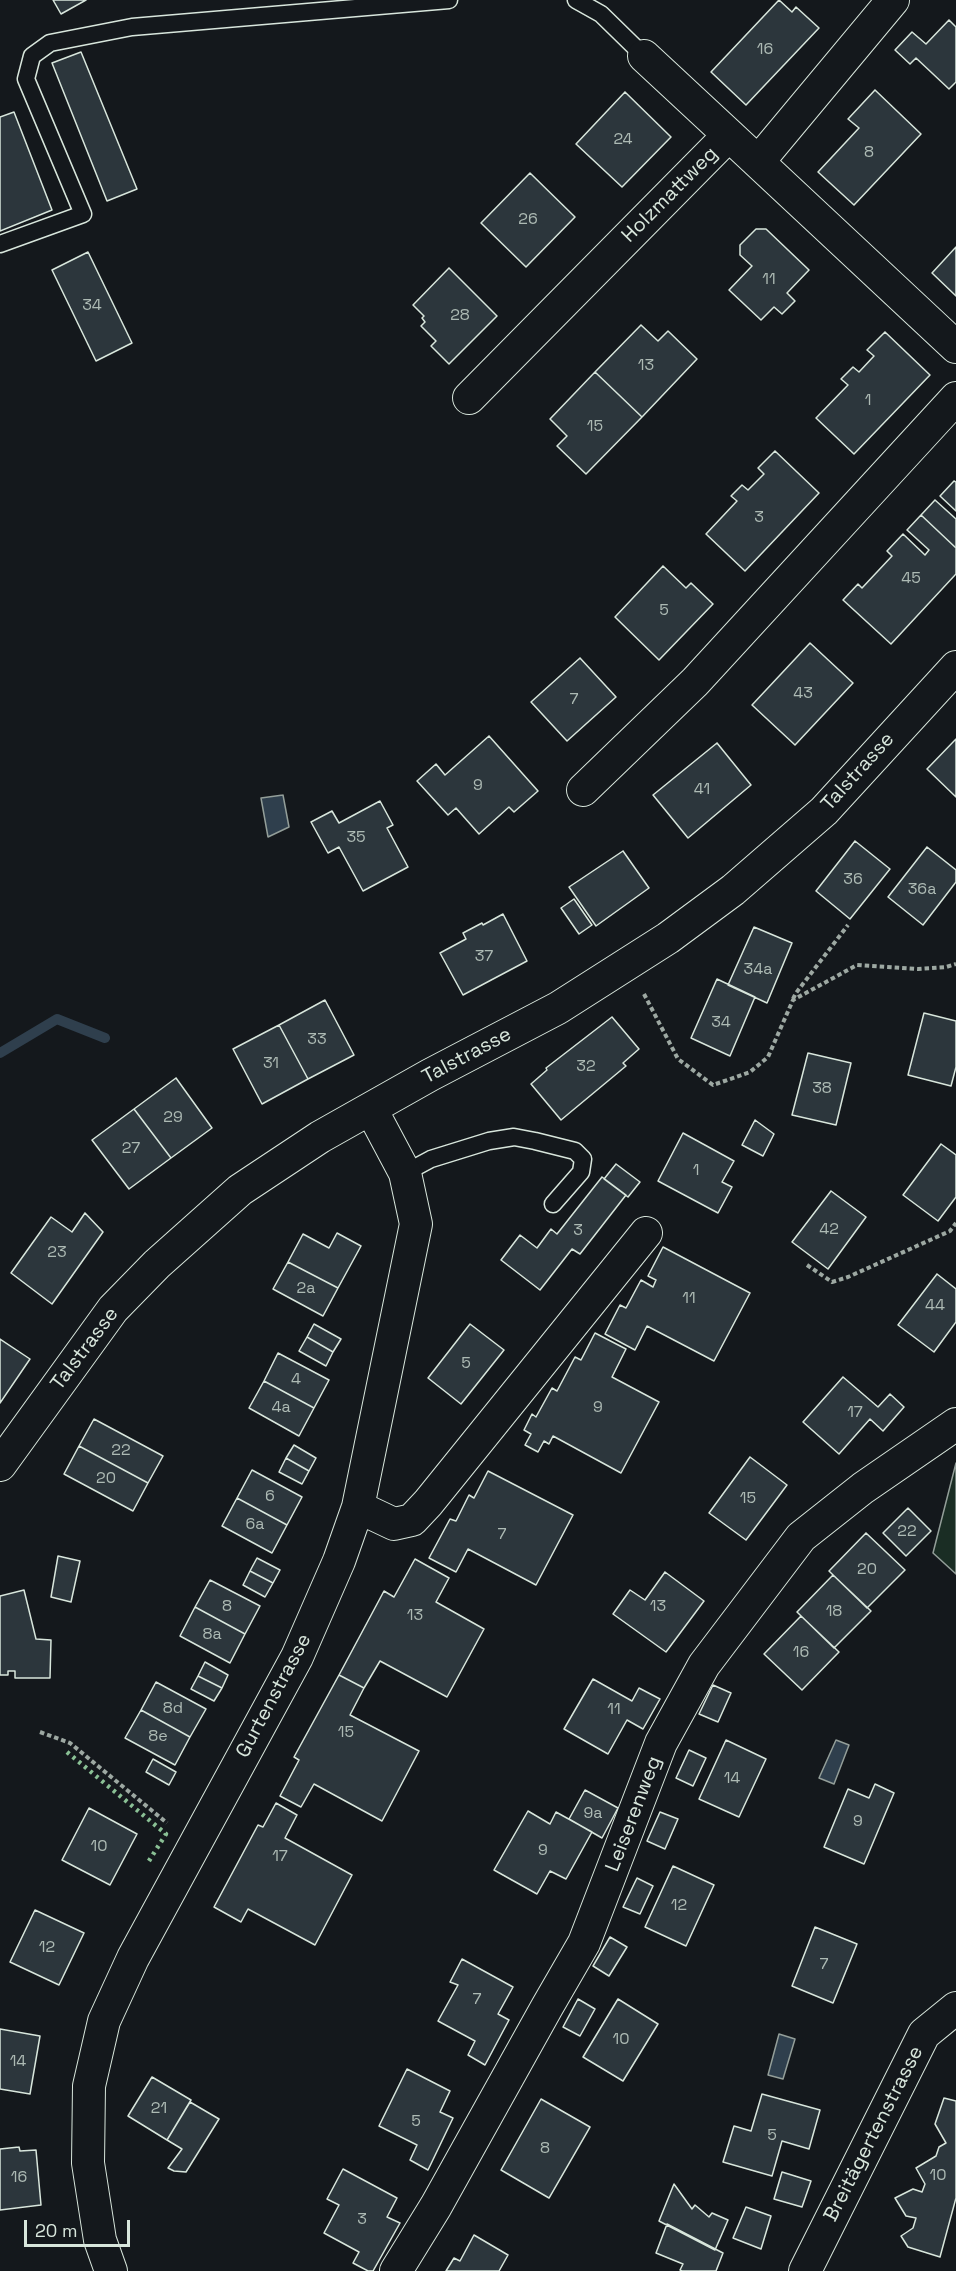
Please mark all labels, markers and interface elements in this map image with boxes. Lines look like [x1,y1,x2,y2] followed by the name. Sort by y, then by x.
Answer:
[757,40,773,60] house number: 16
[613,130,633,150] house number: 24
[617,142,723,248] street label: Holzmattweg
[864,143,874,163] house number: 8
[518,210,538,230] house number: 26
[762,270,776,290] house number: 11
[82,296,102,316] house number: 34
[450,306,470,326] house number: 28
[638,356,654,376] house number: 13
[865,391,871,411] house number: 1
[587,417,603,437] house number: 15
[754,508,764,528] house number: 3
[901,569,921,589] house number: 45
[659,601,669,621] house number: 5
[793,684,813,704] house number: 43
[569,690,579,710] house number: 7
[816,728,900,816] street label: Talstrasse
[473,776,483,796] house number: 9
[694,780,710,800] house number: 41
[346,828,366,848] house number: 35
[843,870,863,890] house number: 36
[908,880,936,900] house number: 36a
[475,947,493,967] house number: 37
[744,960,772,980] house number: 34a
[711,1013,731,1033] house number: 34
[418,1023,516,1089] street label: Talstrasse
[307,1030,327,1050] house number: 33
[263,1054,279,1074] house number: 31
[576,1057,596,1077] house number: 32
[812,1079,832,1099] house number: 38
[163,1108,183,1128] house number: 29
[122,1139,140,1159] house number: 27
[693,1161,699,1181] house number: 1
[819,1220,839,1240] house number: 42
[573,1221,583,1241] house number: 3
[47,1243,67,1263] house number: 23
[297,1279,315,1299] house number: 2a
[682,1289,696,1309] house number: 11
[925,1296,945,1316] house number: 44
[46,1303,124,1395] street label: Talstrasse
[461,1354,471,1374] house number: 5
[291,1370,301,1390] house number: 4
[271,1398,291,1418] house number: 4a
[593,1398,603,1418] house number: 9
[847,1403,863,1423] house number: 17
[111,1441,131,1461] house number: 22
[96,1469,116,1489] house number: 20
[265,1487,275,1507] house number: 6
[740,1489,756,1509] house number: 15
[246,1515,264,1535] house number: 6a
[897,1522,917,1542] house number: 22
[497,1525,507,1545] house number: 7
[857,1560,877,1580] house number: 20
[222,1597,232,1617] house number: 8
[650,1597,666,1617] house number: 13
[826,1602,842,1622] house number: 18
[407,1606,423,1626] house number: 13
[202,1625,222,1645] house number: 8a
[231,1630,317,1762] street label: Gurtenstrasse
[793,1643,809,1663] house number: 16
[163,1699,183,1719] house number: 8d
[607,1700,621,1720] house number: 11
[338,1723,354,1743] house number: 15
[148,1727,168,1747] house number: 8e
[601,1753,667,1875] street label: Leiserenweg
[724,1769,740,1789] house number: 14
[584,1804,602,1824] house number: 9a
[853,1812,863,1832] house number: 9
[91,1837,107,1857] house number: 10
[538,1841,548,1861] house number: 9
[272,1847,288,1867] house number: 17
[671,1896,687,1916] house number: 12
[39,1938,55,1958] house number: 12
[819,1955,829,1975] house number: 7
[472,1990,482,2010] house number: 7
[613,2030,629,2050] house number: 10
[819,2042,929,2226] street label: Breitägertenstrasse
[10,2052,26,2072] house number: 14
[151,2099,167,2119] house number: 21
[411,2112,421,2132] house number: 5
[767,2126,777,2146] house number: 5
[540,2139,550,2159] house number: 8
[930,2166,946,2186] house number: 10
[11,2168,27,2188] house number: 16
[27,2208,134,2246] scale bar
[357,2210,367,2230] house number: 3
[35,2219,78,2242] text: 20 m

